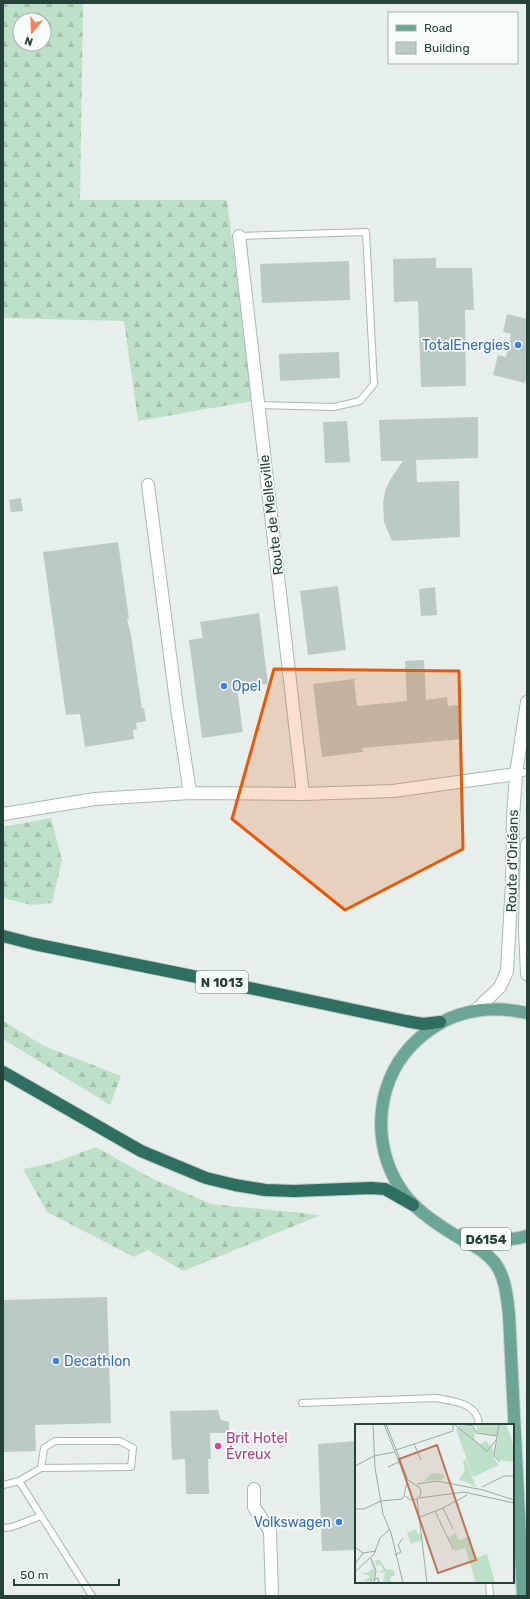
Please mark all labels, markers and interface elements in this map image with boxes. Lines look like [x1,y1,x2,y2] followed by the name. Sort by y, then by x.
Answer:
[12,12,52,52] north arrow
[388,12,518,64] legend
[424,21,452,35] text: Road
[23,34,35,48] text: N
[424,41,470,55] text: Building
[422,337,510,354] place label: TotalEnergies
[513,340,523,350] marker: TotalEnergies
[256,454,287,576] street label: Route de Melleville
[232,678,261,695] place label: Opel
[219,681,229,691] marker: Opel
[503,809,522,913] street label: Route d'Orléans
[196,971,248,993] road number: N 1013
[461,1228,511,1250] road number: D6154
[64,1353,131,1370] place label: Decathlon
[51,1356,61,1366] marker: Decathlon
[355,1424,514,1583] inset map
[226,1430,288,1463] place label: Brit Hotel Évreux
[213,1441,223,1451] marker: Brit Hotel Évreux
[254,1514,331,1531] place label: Volkswagen
[334,1517,344,1527] marker: Volkswagen
[14,1561,119,1587] scale bar
[20,1568,48,1582] text: 50 m

